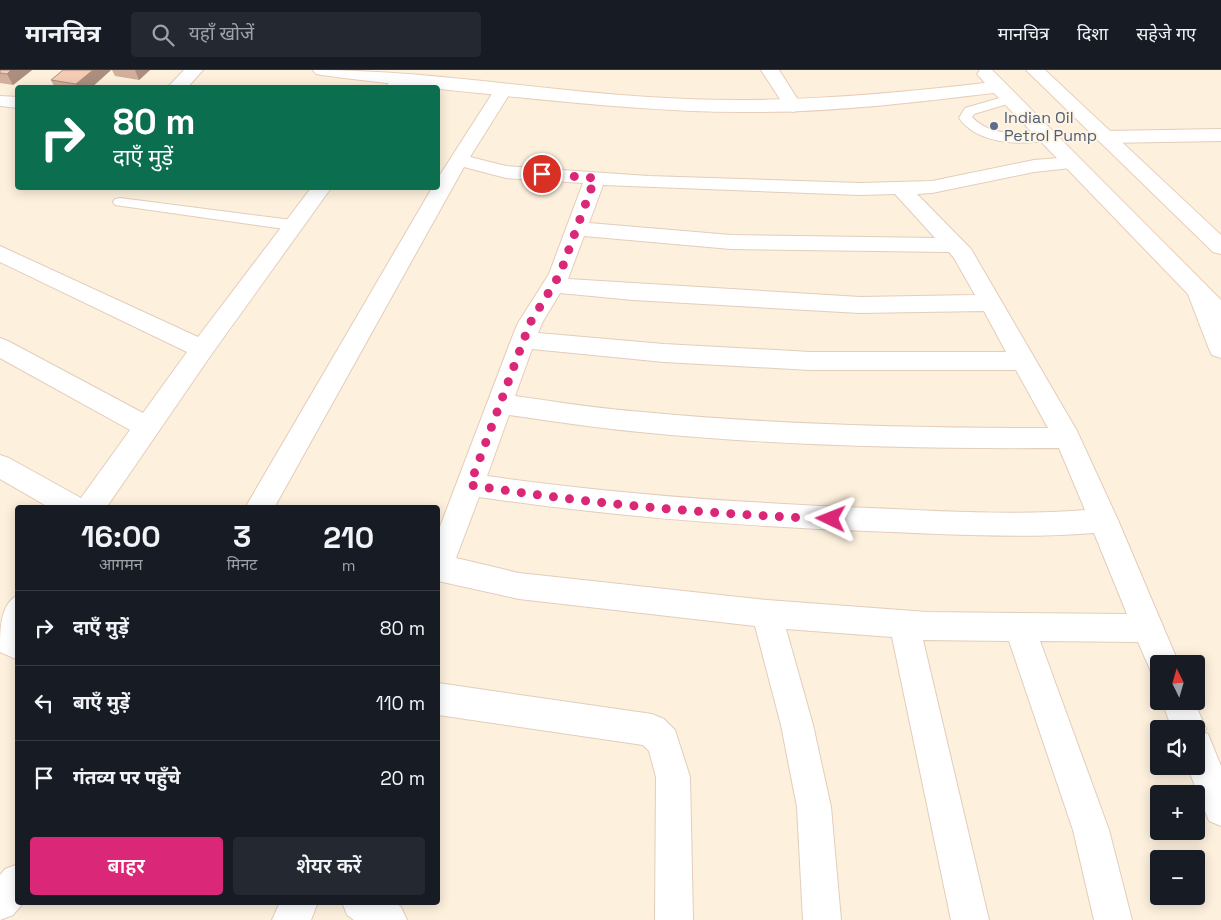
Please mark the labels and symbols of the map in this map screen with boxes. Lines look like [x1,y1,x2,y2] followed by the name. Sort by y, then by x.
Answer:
[1004,107,1097,146] place label: Indian Oil Petrol Pump
[988,120,1000,132] marker: Indian Oil Petrol Pump
[521,153,563,195] pin
[804,492,856,544] position arrow
[1150,655,1205,710] north arrow

